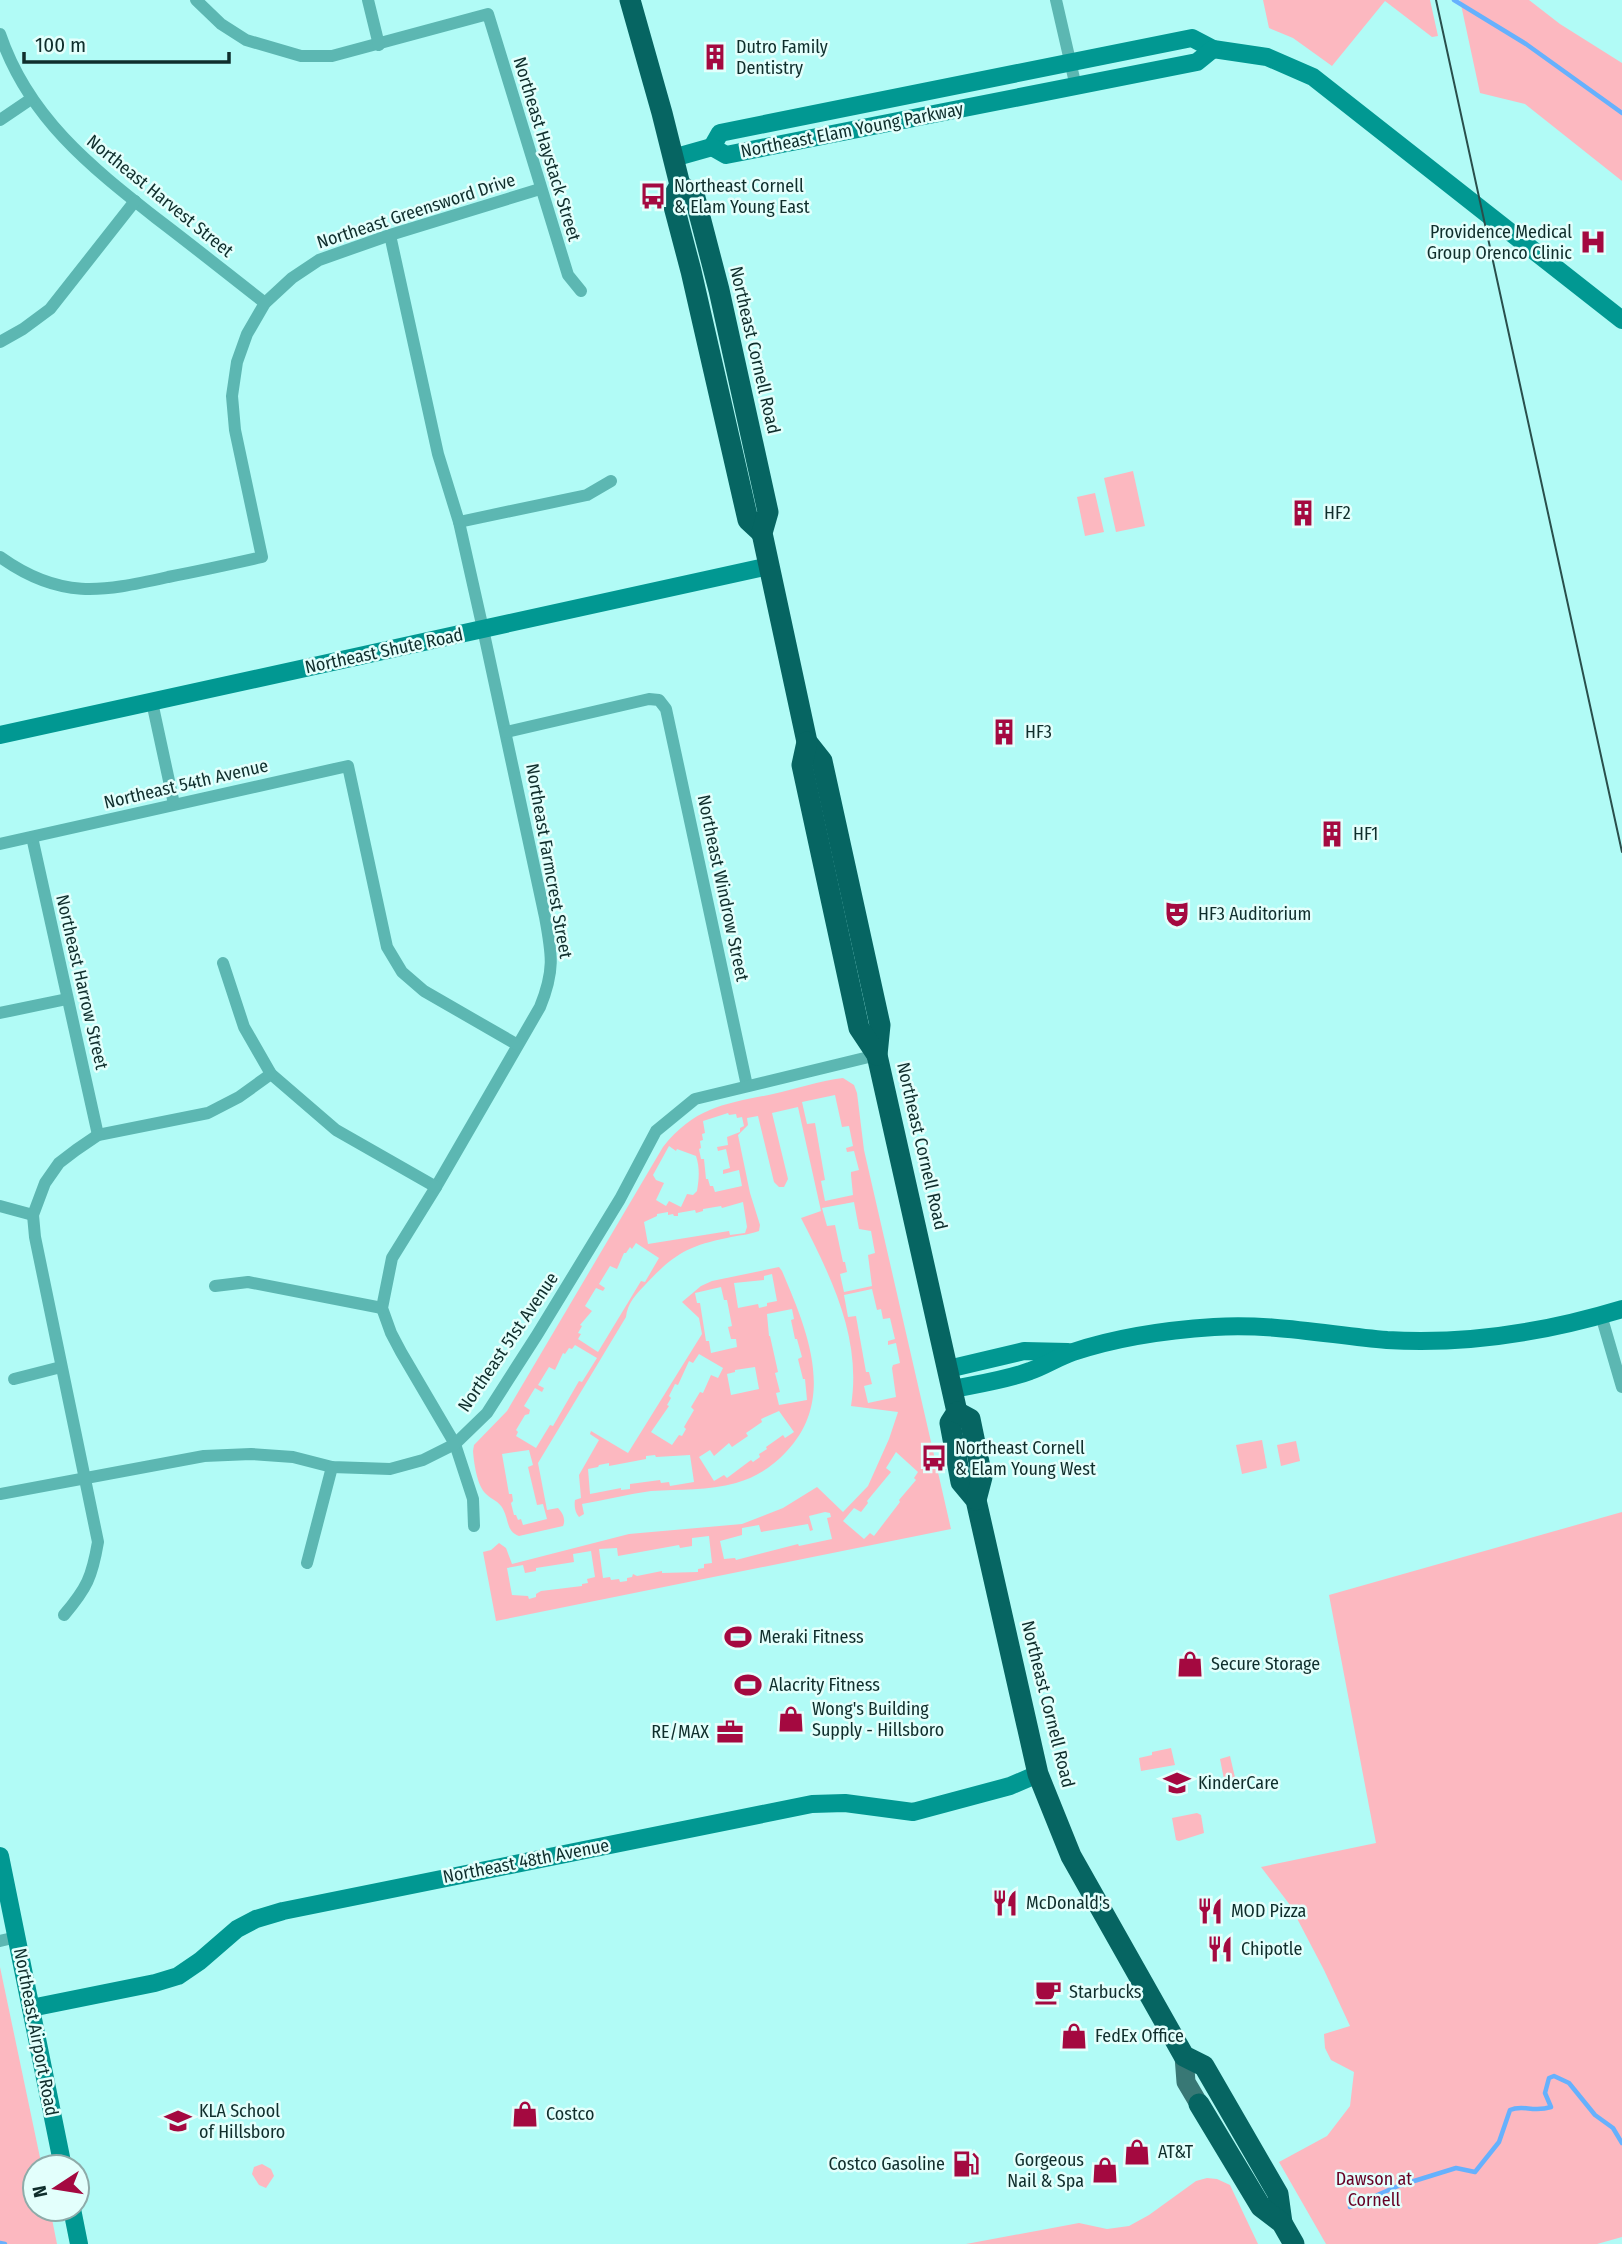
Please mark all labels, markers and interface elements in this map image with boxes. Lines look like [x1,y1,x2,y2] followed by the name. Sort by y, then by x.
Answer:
[24,21,229,65] scale bar
[35,32,86,58] text: 100 m
[736,36,828,79] place label: Dutro Family Dentistry
[700,42,730,72] building icon: Dutro Family Dentistry
[508,54,586,244] street label: Northeast Haystack Street
[739,98,965,162] street label: Northeast Elam Young Parkway
[82,130,238,262] street label: Northeast Harvest Street
[314,168,518,253] street label: Northeast Greensword Drive
[674,175,810,218] place label: Northeast Cornell & Elam Young East
[638,181,668,211] bus stop icon: Northeast Cornell & Elam Young East
[1427,221,1572,264] place label: Providence Medical Group Orenco Clinic
[1578,227,1608,257] hospital icon: Providence Medical Group Orenco Clinic
[725,264,785,436] street label: Northeast Cornell Road
[1288,498,1318,528] building icon: HF2
[1324,502,1351,524] place label: HF2
[303,623,465,679] street label: Northeast Shute Road
[989,717,1019,747] building icon: HF3
[1025,721,1052,743] place label: HF3
[102,754,270,814] street label: Northeast 54th Avenue
[521,762,577,960] street label: Northeast Farmcrest Street
[692,793,754,983] street label: Northeast Windrow Street
[1317,819,1347,849] building icon: HF1
[1353,823,1378,845] place label: HF1
[51,892,113,1072] street label: Northeast Harrow Street
[1162,899,1192,929] theatre icon: HF3 Auditorium
[1198,903,1311,925] place label: HF3 Auditorium
[892,1060,952,1232] street label: Northeast Cornell Road
[453,1268,563,1416] street label: Northeast 51st Avenue
[955,1437,1096,1480] place label: Northeast Cornell & Elam Young West
[919,1443,949,1473] bus stop icon: Northeast Cornell & Elam Young West
[1017,1618,1079,1790] street label: Northeast Cornell Road
[723,1622,753,1652] sports icon: Meraki Fitness
[759,1626,864,1648] place label: Meraki Fitness
[1175,1649,1205,1679] shop icon: Secure Storage
[1211,1653,1320,1675] place label: Secure Storage
[733,1670,763,1700] sports icon: Alacrity Fitness
[769,1674,880,1696] place label: Alacrity Fitness
[812,1698,944,1741] place label: Wong's Building Supply - Hillsboro
[776,1704,806,1734] shop icon: Wong's Building Supply - Hillsboro
[715,1717,745,1747] office icon: RE/MAX
[651,1721,709,1743] place label: RE/MAX
[1162,1768,1192,1798] school or university icon: KinderCare
[1198,1772,1279,1794] place label: KinderCare
[441,1834,611,1888] street label: Northeast 48th Avenue
[990,1888,1020,1918] restaurant icon: McDonald's
[1026,1892,1110,1914] place label: McDonald's
[1195,1896,1225,1926] restaurant icon: MOD Pizza
[1231,1900,1307,1922] place label: MOD Pizza
[1205,1934,1235,1964] restaurant icon: Chipotle
[1241,1938,1302,1960] place label: Chipotle
[9,1946,63,2118] street label: Northeast Airport Road
[1033,1977,1063,2007] cafe icon: Starbucks
[1069,1981,1142,2003] place label: Starbucks
[1059,2021,1089,2051] shop icon: FedEx Office
[1095,2025,1184,2047] place label: FedEx Office
[510,2099,540,2129] shop icon: Costco
[199,2100,285,2143] place label: KLA School of Hillsboro
[546,2103,594,2125] place label: Costco
[163,2106,193,2136] school or university icon: KLA School of Hillsboro
[1122,2137,1152,2167] shop icon: AT&T
[1158,2141,1194,2163] place label: AT&T
[951,2149,981,2179] fuel station icon: Costco Gasoline
[1007,2149,1084,2192] place label: Gorgeous Nail & Spa
[21,2153,91,2223] north arrow
[829,2153,945,2175] place label: Costco Gasoline
[1090,2155,1120,2185] shop icon: Gorgeous Nail & Spa
[1336,2168,1412,2211] park label: Dawson at Cornell
[27,2183,52,2199] text: N

